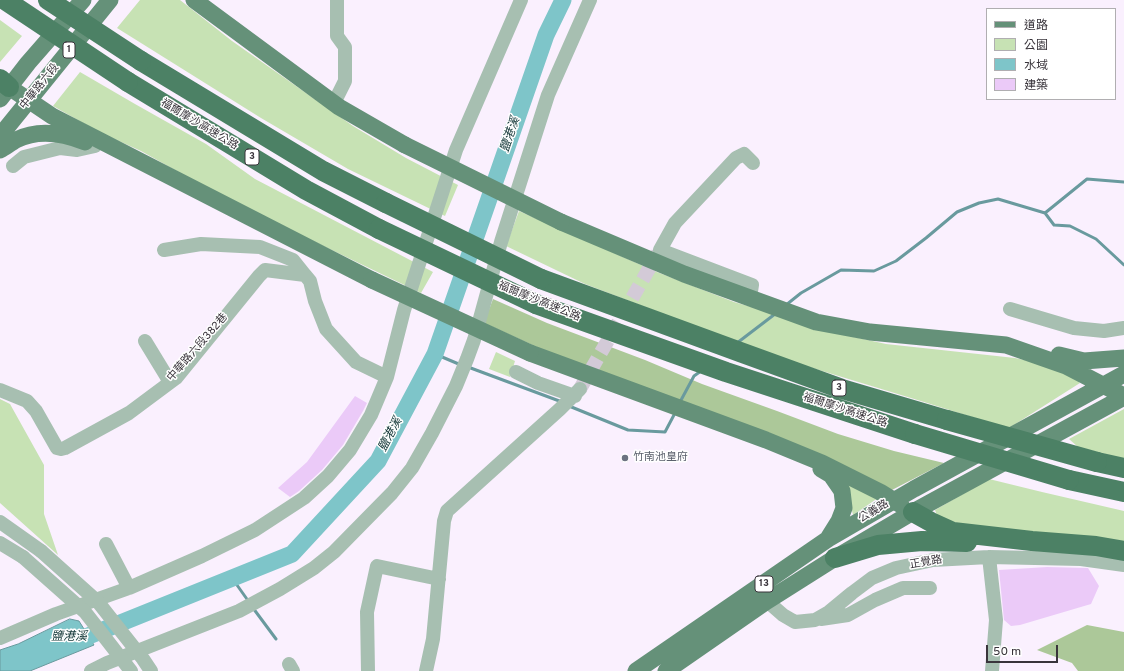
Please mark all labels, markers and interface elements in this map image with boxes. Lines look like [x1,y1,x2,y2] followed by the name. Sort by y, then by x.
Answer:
[986,8,1116,100] legend
[1024,18,1048,34] text: 道路
[1024,38,1048,54] text: 公園
[63,42,75,58] road number: 1
[1024,58,1048,74] text: 水域
[18,61,62,113] street label: 中華路六段
[1024,78,1048,94] text: 建築
[158,97,240,153] street label: 福爾摩沙高速公路
[498,116,524,154] water label: 鹽港溪
[245,149,259,165] road number: 3
[496,279,582,325] street label: 福爾摩沙高速公路
[165,311,231,385] street label: 中華路六段382巷
[832,380,846,396] road number: 3
[801,391,889,431] street label: 福爾摩沙高速公路
[376,416,406,454] water label: 鹽港溪
[633,451,688,465] place label: 竹南池皇府
[620,453,630,463] marker: 竹南池皇府
[856,498,892,526] street label: 公義路
[909,554,943,572] street label: 正覺路
[755,576,773,592] road number: 13
[51,631,87,645] water label: 鹽港溪
[988,637,1060,663] scale bar
[993,644,1021,660] text: 50 m

